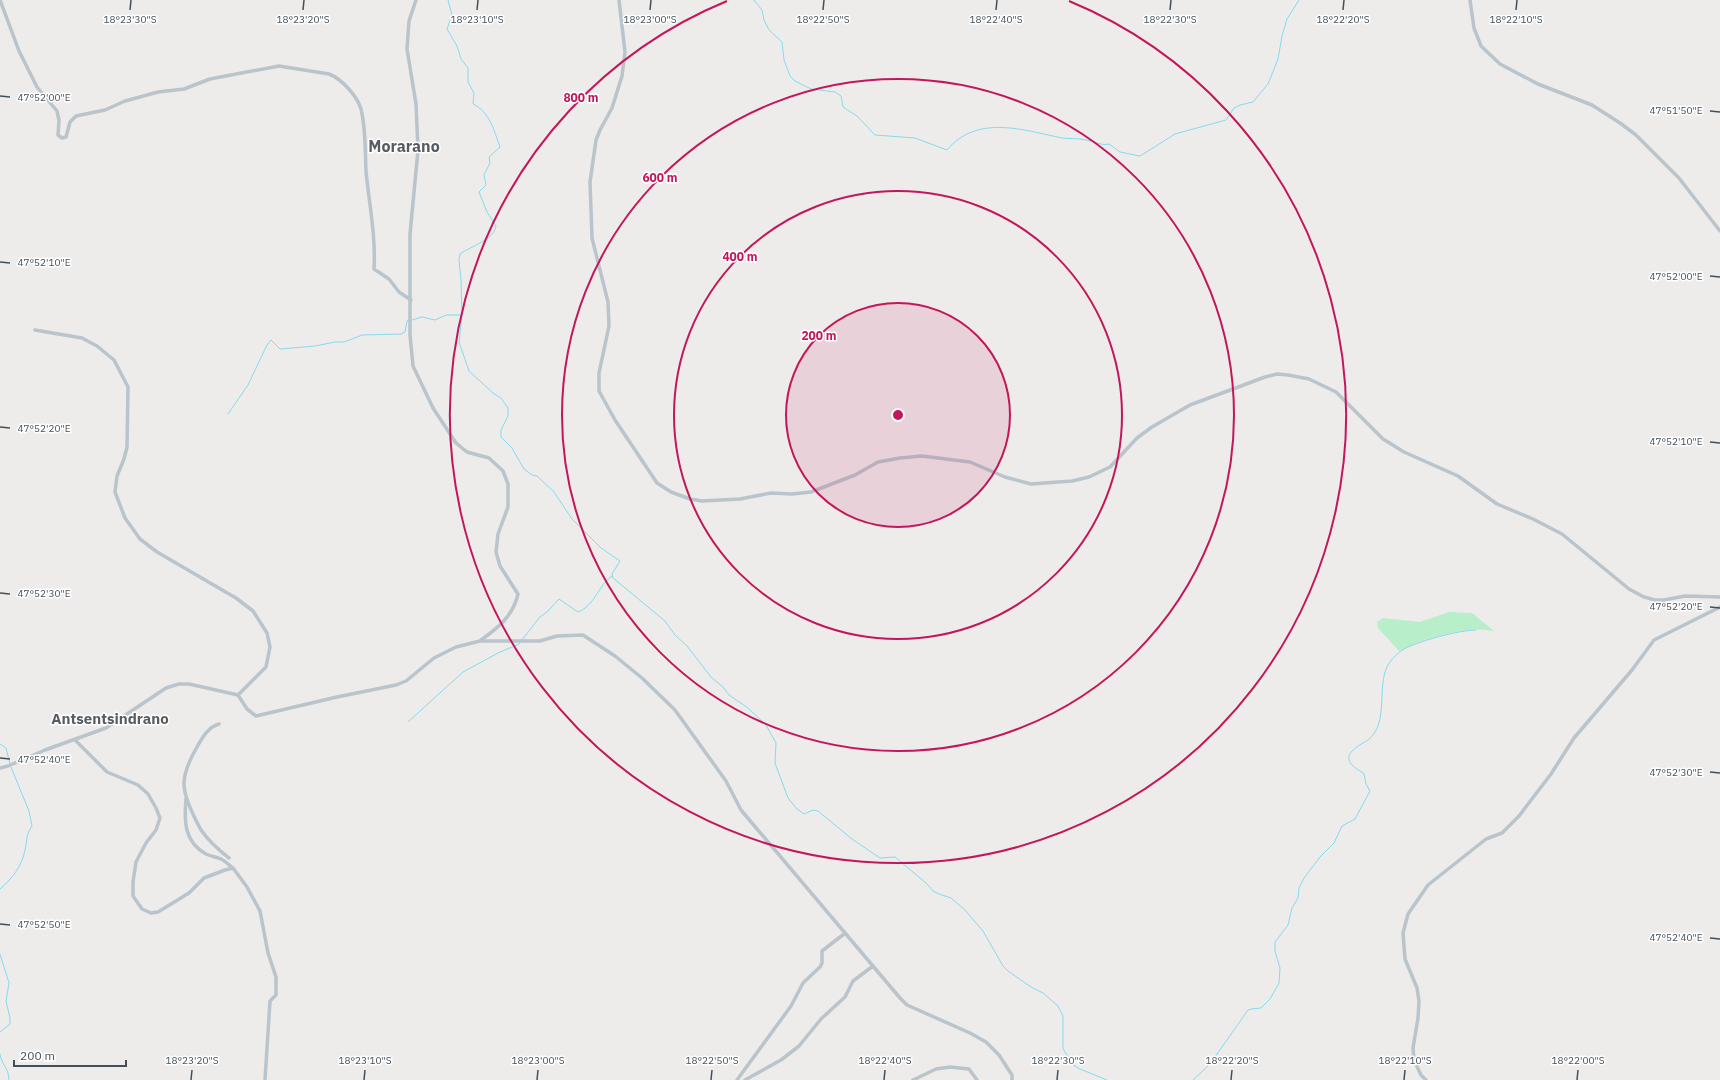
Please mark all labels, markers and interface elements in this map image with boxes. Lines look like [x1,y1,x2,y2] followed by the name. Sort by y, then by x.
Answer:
[103,13,157,26] text: 18°23'30"S
[276,13,330,26] text: 18°23'20"S
[450,13,504,26] text: 18°23'10"S
[623,13,677,26] text: 18°23'00"S
[796,13,850,26] text: 18°22'50"S
[969,13,1023,26] text: 18°22'40"S
[1143,13,1197,26] text: 18°22'30"S
[1316,13,1370,26] text: 18°22'20"S
[1489,13,1543,26] text: 18°22'10"S
[563,90,599,105] text: 800 m
[17,91,71,104] text: 47°52'00"E
[1649,104,1703,117] text: 47°51'50"E
[368,136,440,156] district label: Morarano
[642,170,678,185] text: 600 m
[722,249,758,264] text: 400 m
[17,256,71,269] text: 47°52'10"E
[1649,270,1703,283] text: 47°52'00"E
[801,328,837,343] text: 200 m
[891,408,905,422] centre of rings
[17,422,71,435] text: 47°52'20"E
[1649,435,1703,448] text: 47°52'10"E
[17,587,71,600] text: 47°52'30"E
[1649,600,1703,613] text: 47°52'20"E
[51,709,169,728] district label: Antsentsindrano
[17,753,71,766] text: 47°52'40"E
[1649,766,1703,779] text: 47°52'30"E
[17,918,71,931] text: 47°52'50"E
[1649,931,1703,944] text: 47°52'40"E
[14,1042,126,1068] scale bar
[20,1048,55,1063] text: 200 m
[165,1054,219,1067] text: 18°23'20"S
[338,1054,392,1067] text: 18°23'10"S
[511,1054,565,1067] text: 18°23'00"S
[685,1054,739,1067] text: 18°22'50"S
[858,1054,912,1067] text: 18°22'40"S
[1031,1054,1085,1067] text: 18°22'30"S
[1205,1054,1259,1067] text: 18°22'20"S
[1378,1054,1432,1067] text: 18°22'10"S
[1551,1054,1605,1067] text: 18°22'00"S

